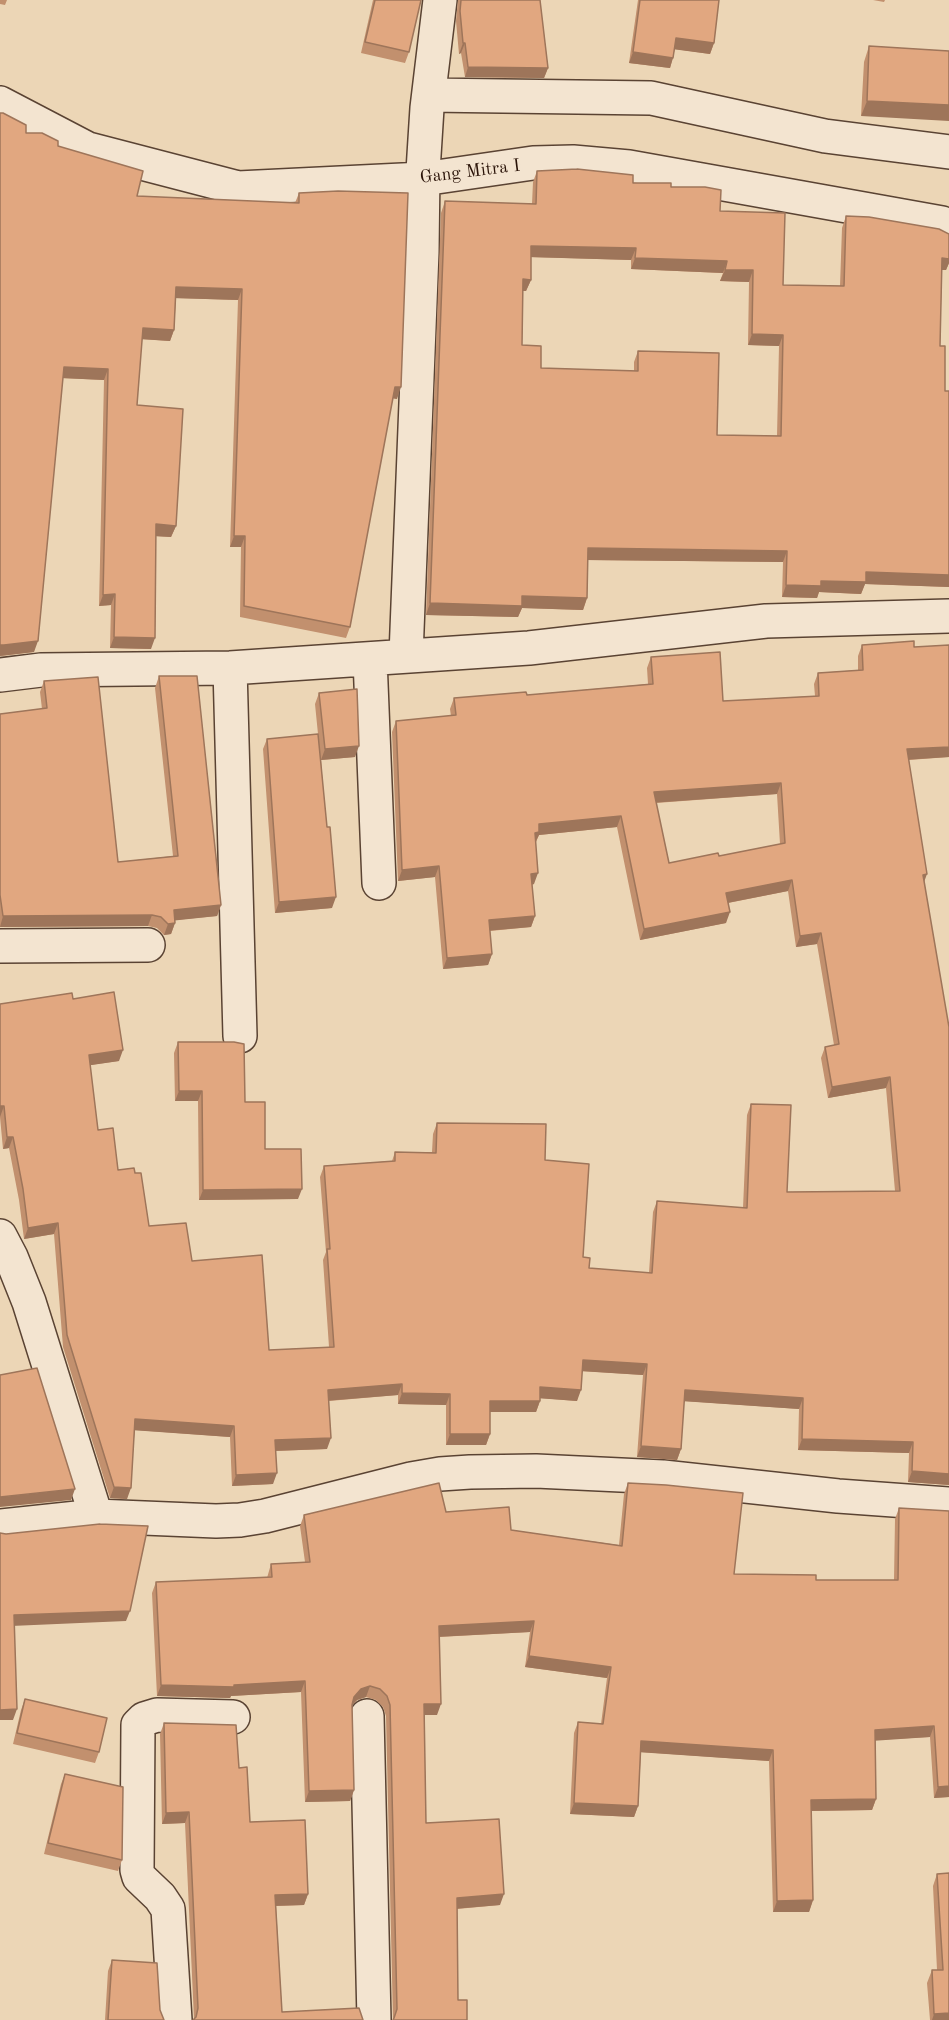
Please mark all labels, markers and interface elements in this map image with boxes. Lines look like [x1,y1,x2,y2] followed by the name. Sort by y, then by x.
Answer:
[419,155,521,189] street label: Gang Mitra I

